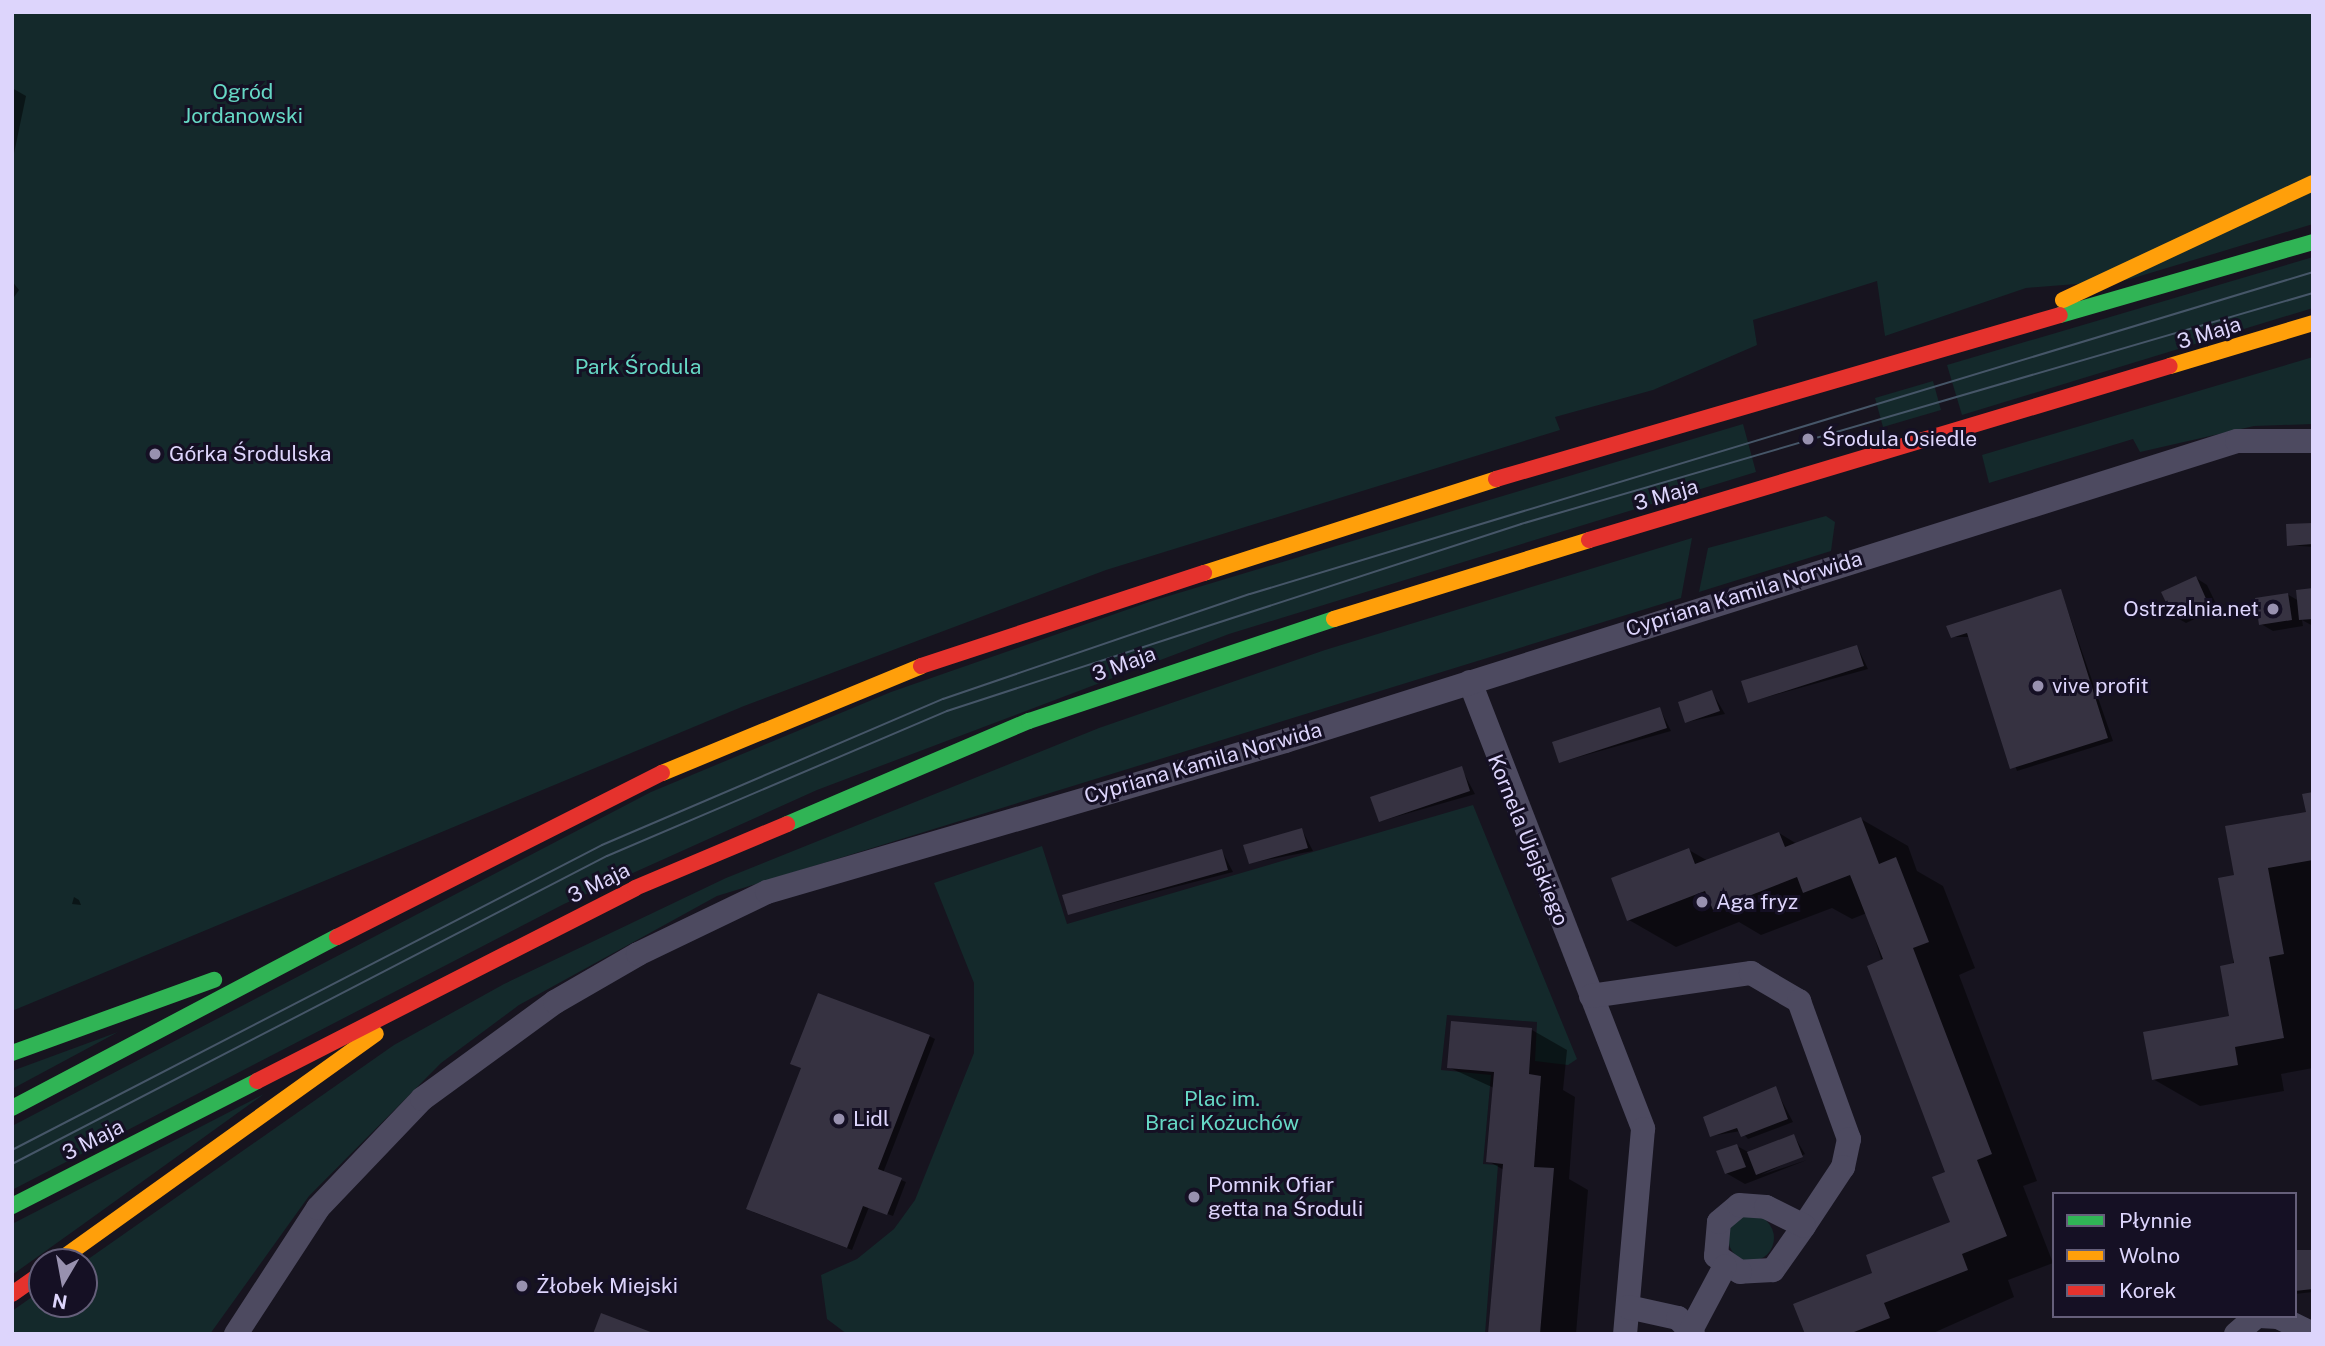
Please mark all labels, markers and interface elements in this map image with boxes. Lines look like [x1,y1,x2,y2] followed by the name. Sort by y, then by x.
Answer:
[183,79,303,129] park label: Ogród Jordanowski
[2174,311,2244,355] street label: 3 Maja
[575,354,701,380] park label: Park Środula
[1822,426,1977,452] place label: Środula Osiedle
[1800,431,1816,447] marker: Środula Osiedle
[169,441,331,467] place label: Górka Środulska
[147,446,163,462] marker: Górka Środulska
[1631,474,1701,516] street label: 3 Maja
[1623,546,1865,642] street label: Cypriana Kamila Norwida
[2123,596,2259,622] place label: Ostrzalnia.net
[2265,601,2281,617] marker: Ostrzalnia.net
[1089,641,1159,687] street label: 3 Maja
[2052,673,2149,699] place label: vive profit
[2030,678,2046,694] marker: vive profit
[1081,717,1325,809] street label: Cypriana Kamila Norwida
[1482,751,1574,929] street label: Kornela Ujejskiego
[564,857,634,909] street label: 3 Maja
[1716,889,1798,915] place label: Aga fryz
[1694,894,1710,910] marker: Aga fryz
[1145,1086,1299,1136] park label: Plac im. Braci Kożuchów
[853,1106,889,1132] place label: Lidl
[831,1111,847,1127] marker: Lidl
[58,1114,128,1166] street label: 3 Maja
[1208,1172,1363,1222] place label: Pomnik Ofiar getta na Środuli
[1186,1189,1202,1205] marker: Pomnik Ofiar getta na Środuli
[2052,1192,2297,1318] legend
[2119,1208,2192,1233] text: Płynnie
[2119,1243,2180,1268] text: Wolno
[28,1248,98,1318] north arrow
[536,1273,678,1299] place label: Żłobek Miejski
[514,1278,530,1294] marker: Żłobek Miejski
[2119,1278,2176,1303] text: Korek
[50,1290,69,1314] text: N

